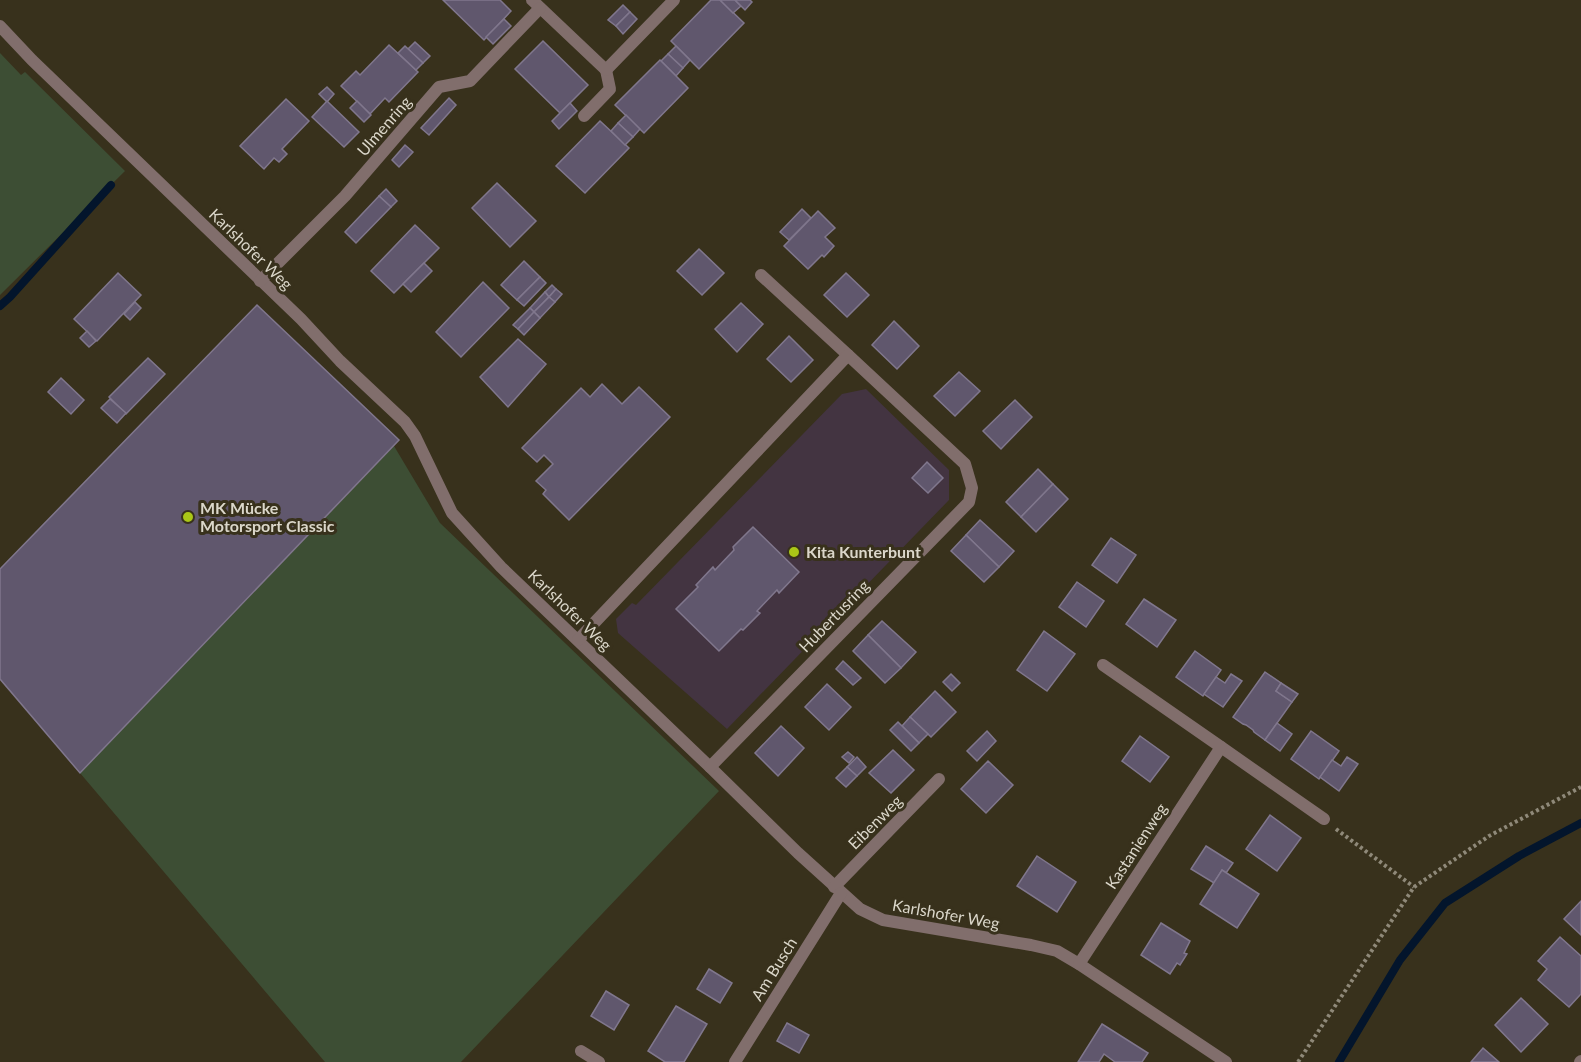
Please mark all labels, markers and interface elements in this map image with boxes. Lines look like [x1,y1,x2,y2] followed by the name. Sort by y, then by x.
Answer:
[353,92,415,159] street label: Ulmenring
[206,204,297,293] street label: Karlshofer Weg
[200,498,335,535] place label: MK Mücke Motorsport Classic
[181,510,195,524] marker: MK Mücke Motorsport Classic
[806,542,921,561] place label: Kita Kunterbunt
[787,545,801,559] marker: Kita Kunterbunt
[525,565,616,654] street label: Karlshofer Weg
[795,576,873,656] street label: Hubertusring
[844,791,906,853] street label: Eibenweg
[1101,799,1170,892] street label: Kastanienweg
[891,895,1001,932] street label: Karlshofer Weg
[747,934,800,1004] street label: Am Busch

